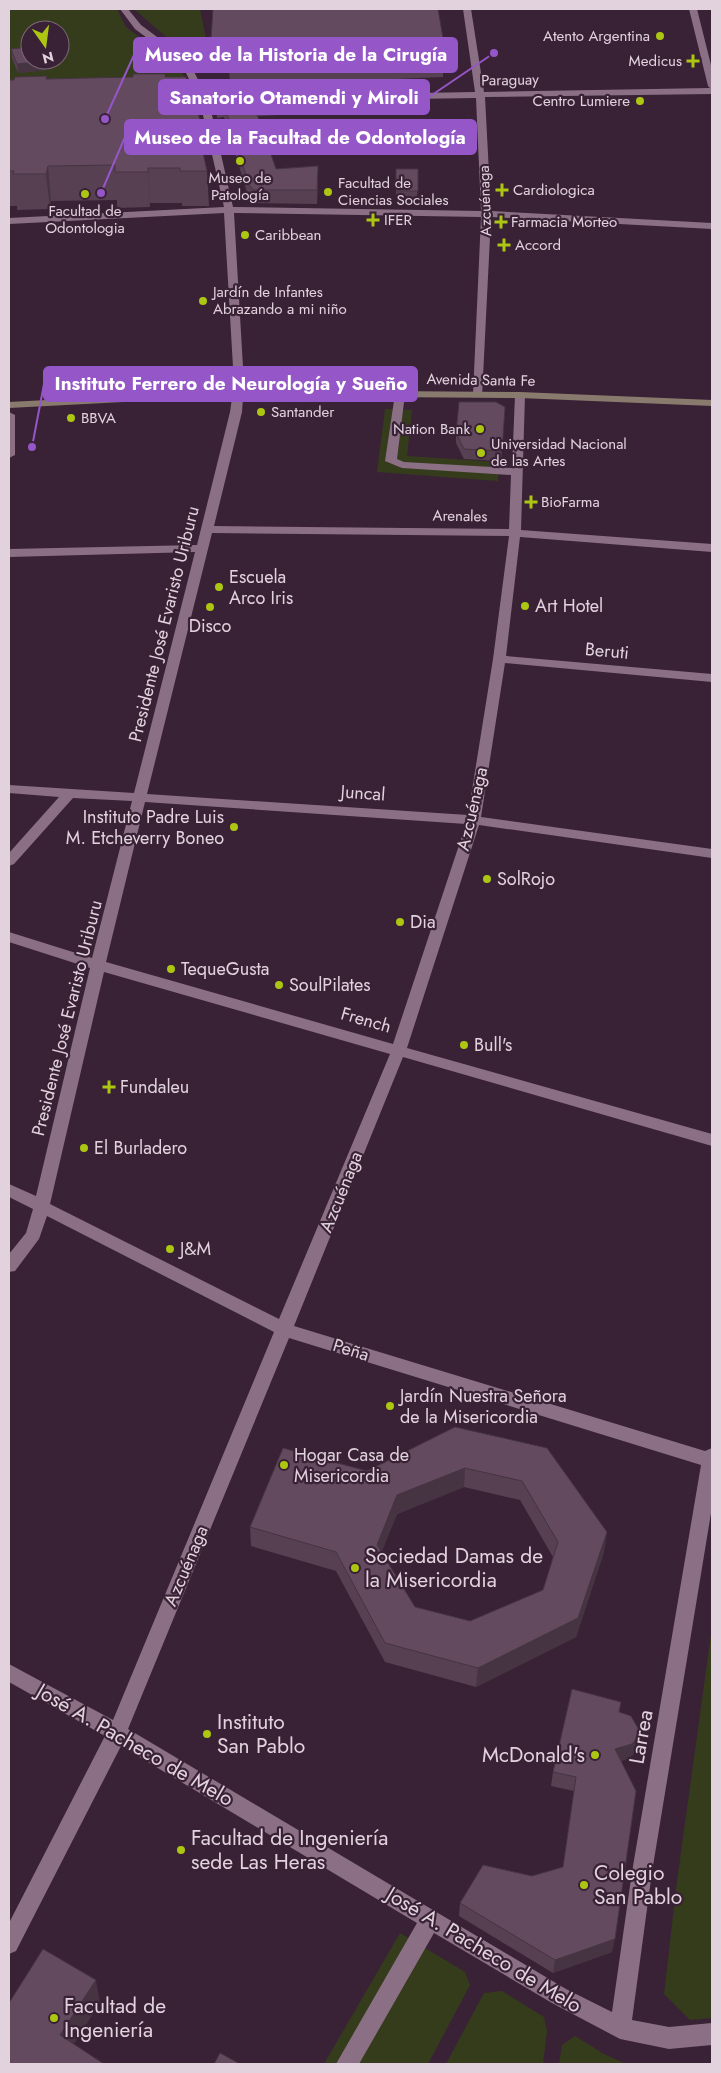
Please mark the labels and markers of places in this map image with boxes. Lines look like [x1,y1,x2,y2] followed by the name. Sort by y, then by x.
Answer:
[543,25,650,47] place label: Atento Argentina
[654,30,666,42] marker: Atento Argentina
[134,38,457,72] callout: Museo de la Historia de la Cirugía
[629,50,682,72] place label: Medicus
[686,54,700,68] marker: Medicus
[159,80,429,114] callout: Sanatorio Otamendi y Miroli
[533,90,630,112] place label: Centro Lumiere
[634,95,646,107] marker: Centro Lumiere
[125,120,476,154] callout: Museo de la Facultad de Odontología
[234,155,246,167] marker: Museo de Patología
[209,167,272,206] place label: Museo de Patología
[338,172,449,211] place label: Facultad de Ciencias Sociales
[513,179,595,201] place label: Cardiologica
[495,183,509,197] marker: Cardiologica
[322,186,334,198] marker: Facultad de Ciencias Sociales
[79,188,91,200] marker: Facultad de Odontologia
[45,200,125,239] place label: Facultad de Odontologia
[384,209,412,231] place label: IFER
[511,211,617,233] place label: Farmacia Morteo
[366,213,380,227] marker: IFER
[495,216,507,228] marker: Farmacia Morteo
[255,224,321,246] place label: Caribbean
[239,229,251,241] marker: Caribbean
[515,234,561,256] place label: Accord
[497,238,511,252] marker: Accord
[211,281,347,320] place label: Jardín de Infantes Abrazando a mi niño
[197,295,209,307] marker: Jardín de Infantes Abrazando a mi niño
[44,367,417,401] callout: Instituto Ferrero de Neurología y Sueño
[271,401,335,423] place label: Santander
[255,406,267,418] marker: Santander
[81,407,116,429] place label: BBVA
[65,412,77,424] marker: BBVA
[393,418,470,440] place label: Nation Bank
[474,423,486,435] marker: Nation Bank
[491,433,627,472] place label: Universidad Nacional de las Artes
[475,447,487,459] marker: Universidad Nacional de las Artes
[541,491,600,513] place label: BioFarma
[525,496,537,508] marker: BioFarma
[229,564,293,611] place label: Escuela Arco Iris
[213,581,225,593] marker: Escuela Arco Iris
[535,593,603,619] place label: Art Hotel
[519,600,531,612] marker: Art Hotel
[204,601,216,613] marker: Disco
[189,613,231,639] place label: Disco
[66,804,224,851] place label: Instituto Padre Luis M. Etcheverry Boneo
[228,821,240,833] marker: Instituto Padre Luis M. Etcheverry Boneo
[497,866,555,892] place label: SolRojo
[481,873,493,885] marker: SolRojo
[410,909,436,935] place label: Dia
[394,916,406,928] marker: Dia
[181,956,269,982] place label: TequeGusta
[165,963,177,975] marker: TequeGusta
[289,972,370,998] place label: SoulPilates
[273,979,285,991] marker: SoulPilates
[474,1032,512,1058] place label: Bull's
[458,1039,470,1051] marker: Bull's
[120,1074,189,1100] place label: Fundaleu
[102,1080,116,1094] marker: Fundaleu
[94,1135,187,1161] place label: El Burladero
[78,1142,90,1154] marker: El Burladero
[178,1236,211,1262] place label: J&M
[164,1243,176,1255] marker: J&M
[398,1383,567,1430] place label: Jardín Nuestra Señora de la Misericordia
[384,1400,396,1412] marker: Jardín Nuestra Señora de la Misericordia
[294,1442,409,1489] place label: Hogar Casa de Misericordia
[278,1459,290,1471] marker: Hogar Casa de Misericordia
[365,1541,543,1595] place label: Sociedad Damas de la Misericordia
[349,1562,361,1574] marker: Sociedad Damas de la Misericordia
[217,1707,305,1761] place label: Instituto San Pablo
[201,1728,213,1740] marker: Instituto San Pablo
[482,1740,585,1770] place label: McDonald's
[589,1749,601,1761] marker: McDonald's
[191,1823,388,1877] place label: Facultad de Ingeniería sede Las Heras
[175,1844,187,1856] marker: Facultad de Ingeniería sede Las Heras
[594,1858,682,1912] place label: Colegio San Pablo
[578,1879,590,1891] marker: Colegio San Pablo
[64,1991,166,2045] place label: Facultad de Ingeniería
[48,2012,60,2024] marker: Facultad de Ingeniería

